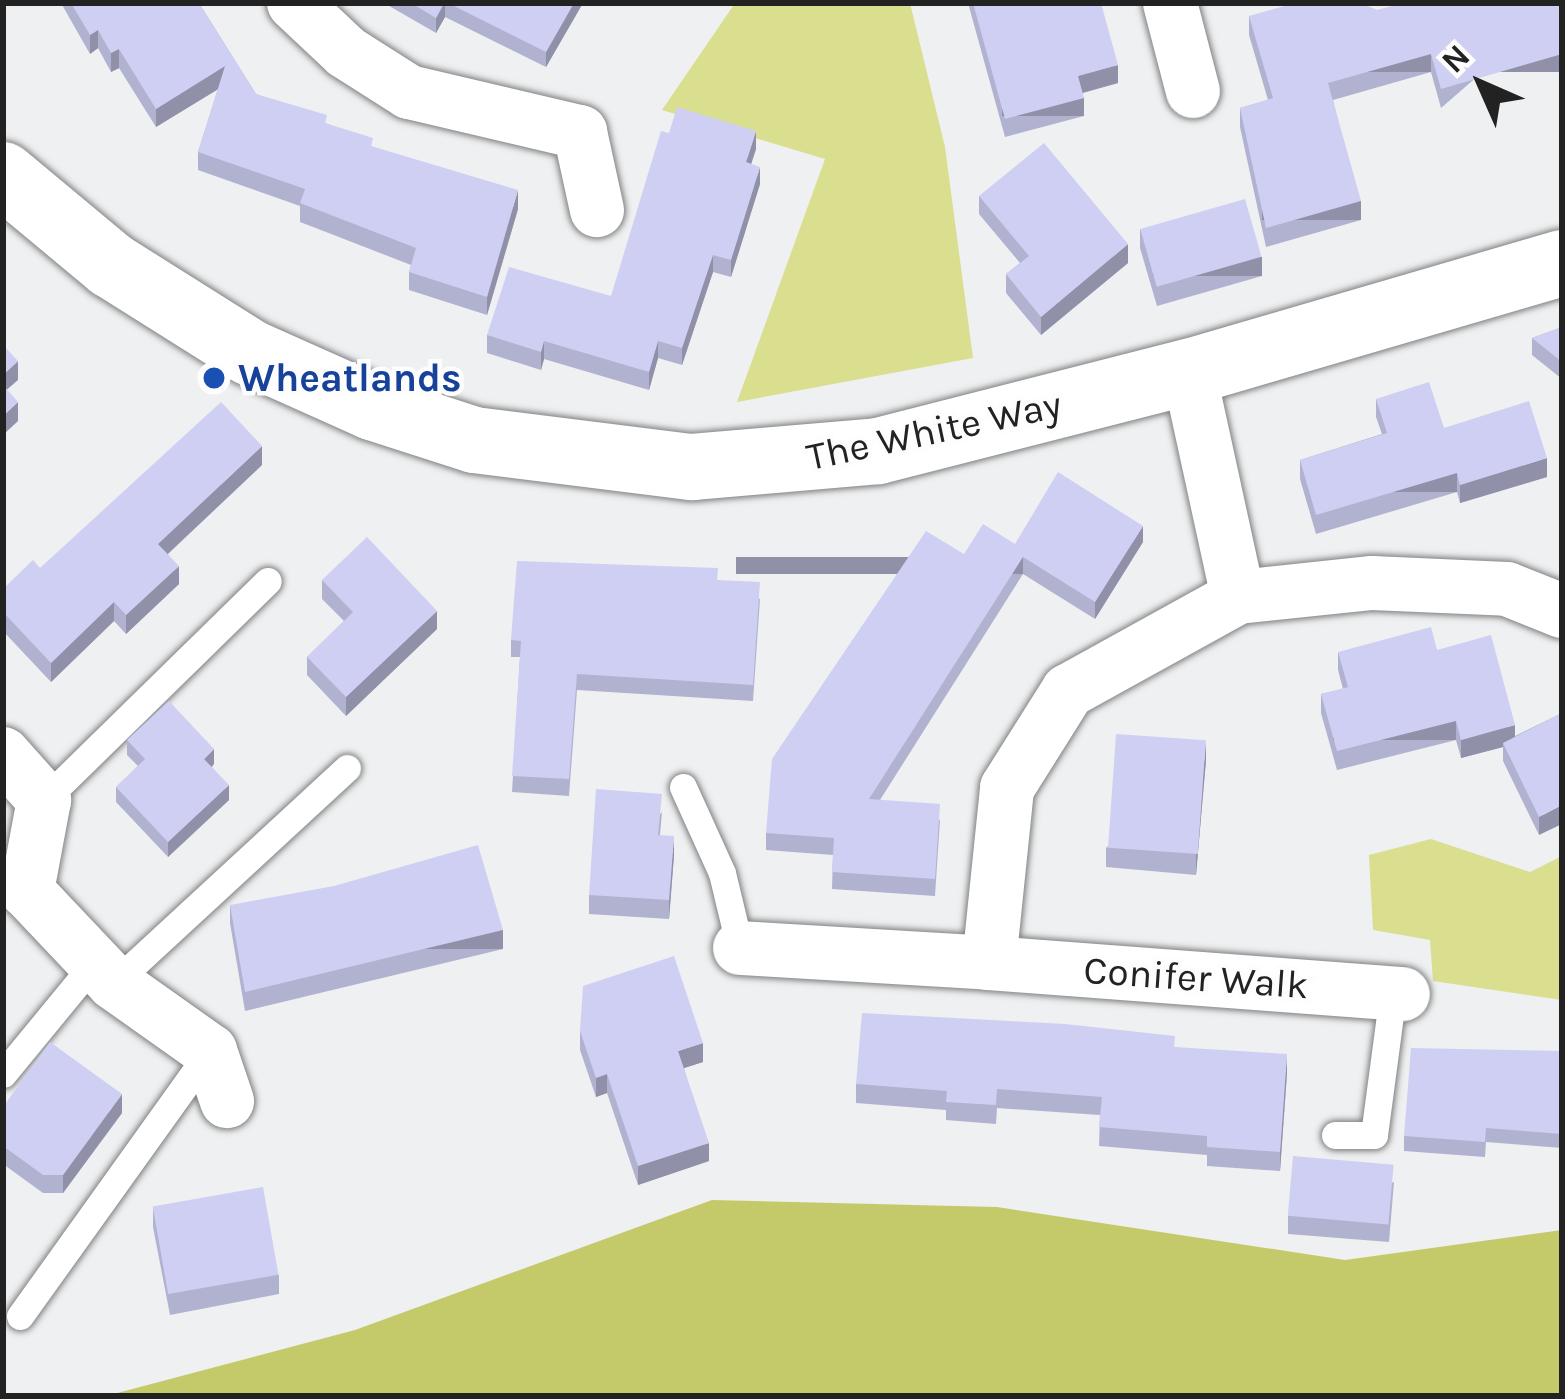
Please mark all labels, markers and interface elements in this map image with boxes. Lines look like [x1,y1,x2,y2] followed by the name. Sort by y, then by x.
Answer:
[1421,24,1541,144] north arrow
[1434,37,1477,80] text: N
[238,355,462,401] place label: Wheatlands
[201,365,227,391] marker: Wheatlands
[802,381,1066,481] street label: The White Way
[1082,947,1310,1009] street label: Conifer Walk

